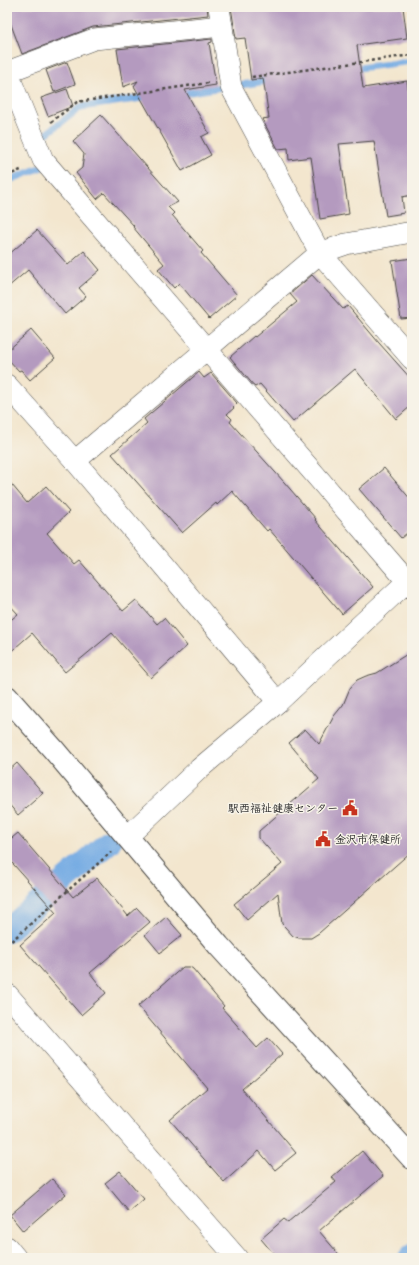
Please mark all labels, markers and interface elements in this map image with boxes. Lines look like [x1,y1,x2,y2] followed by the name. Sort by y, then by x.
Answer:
[341,799,359,817] public building icon: 駅西福祉健康センター
[228,800,338,815] place label: 駅西福祉健康センター
[314,830,332,848] public building icon: 金沢市保健所
[335,831,401,846] place label: 金沢市保健所

